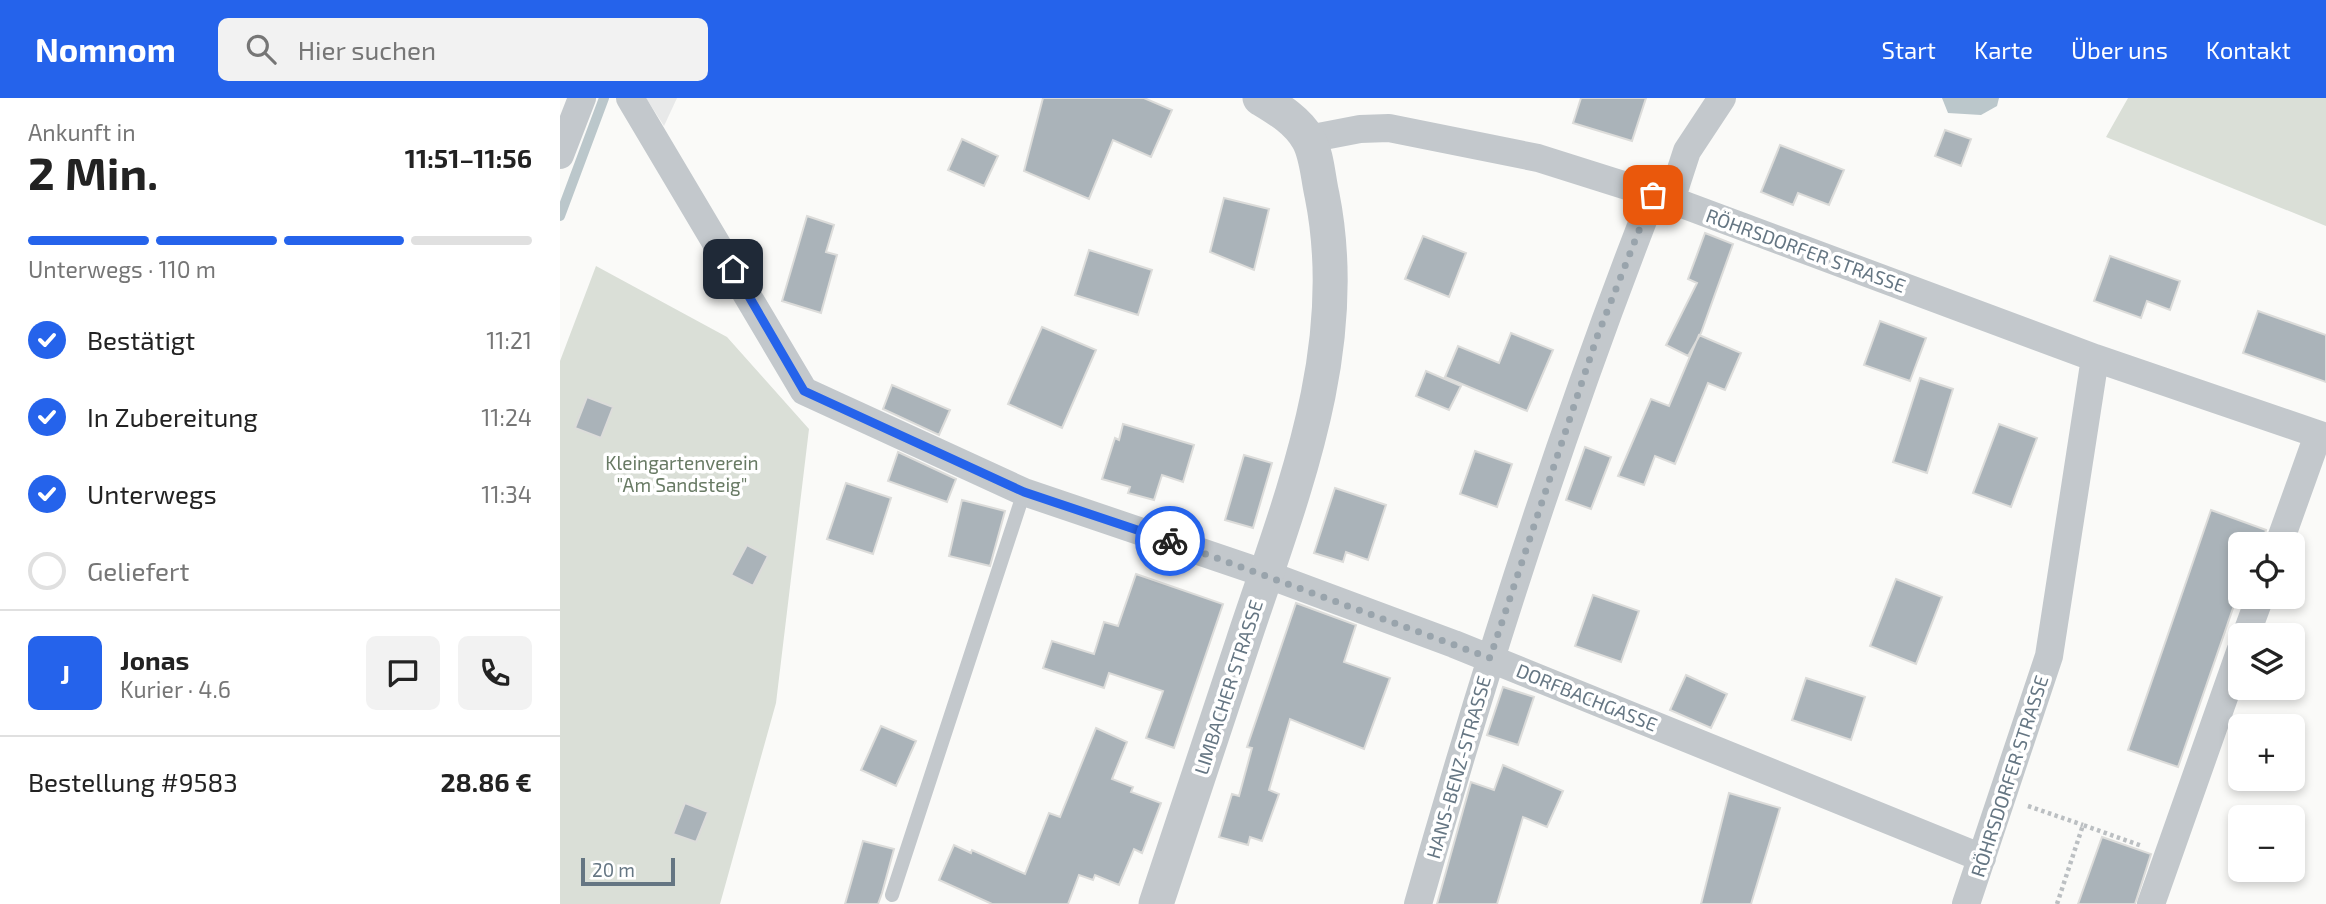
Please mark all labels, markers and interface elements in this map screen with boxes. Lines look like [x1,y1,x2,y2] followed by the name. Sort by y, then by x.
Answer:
[218,18,708,81] search box
[35,29,176,69] text: Nomnom
[242,30,280,68] icon: search
[298,34,436,65] text: Hier suchen
[1882,35,1936,64] text: Start
[1974,35,2033,64] text: Karte
[2071,35,2168,64] text: Über uns
[2206,35,2291,64] text: Kontakt
[28,118,136,146] text: Ankunft in
[405,142,532,173] text: 11:51–11:56
[28,144,158,199] text: 2 Min.
[1623,165,1683,225] pin
[1634,176,1672,214] icon: bag
[1703,203,1909,297] street label: RÖHRSDORFER STRASSE
[703,239,763,299] pin
[714,250,752,288] icon: home
[28,255,216,283] text: Unterwegs · 110 m
[28,321,66,359] icon: check
[87,324,195,355] text: Bestätigt
[486,326,532,354] text: 11:21
[28,398,66,436] icon: check
[87,401,258,432] text: In Zubereitung
[481,403,532,431] text: 11:24
[605,451,759,496] park label: Kleingartenverein "Am Sandsteig"
[28,475,66,513] icon: check
[87,478,217,509] text: Unterwegs
[481,480,532,508] text: 11:34
[1135,506,1205,576] courier
[1151,522,1189,560] icon: bike
[2228,532,2305,882] map controls
[2228,532,2305,609] button: locate
[87,555,189,586] text: Geliefert
[1189,597,1267,777] street label: LIMBACHER STRASSE
[2228,623,2305,700] button: layers
[366,636,440,710] button: chat
[458,636,532,710] button: phone
[120,644,189,675] text: Jonas
[60,658,70,689] text: J
[1513,658,1661,736] street label: DORFBACHGASSE
[1966,672,2052,880] street label: RÖHRSDORFER STRASSE
[1421,673,1495,861] street label: HANS-BENZ-STRASSE
[120,675,231,703] text: Kurier · 4.6
[2228,714,2305,791] button: +
[28,766,238,797] text: Bestellung #9583
[441,766,532,797] text: 28.86 €
[2228,805,2305,882] button: −
[581,855,676,887] scale bar
[592,858,635,881] text: 20 m

